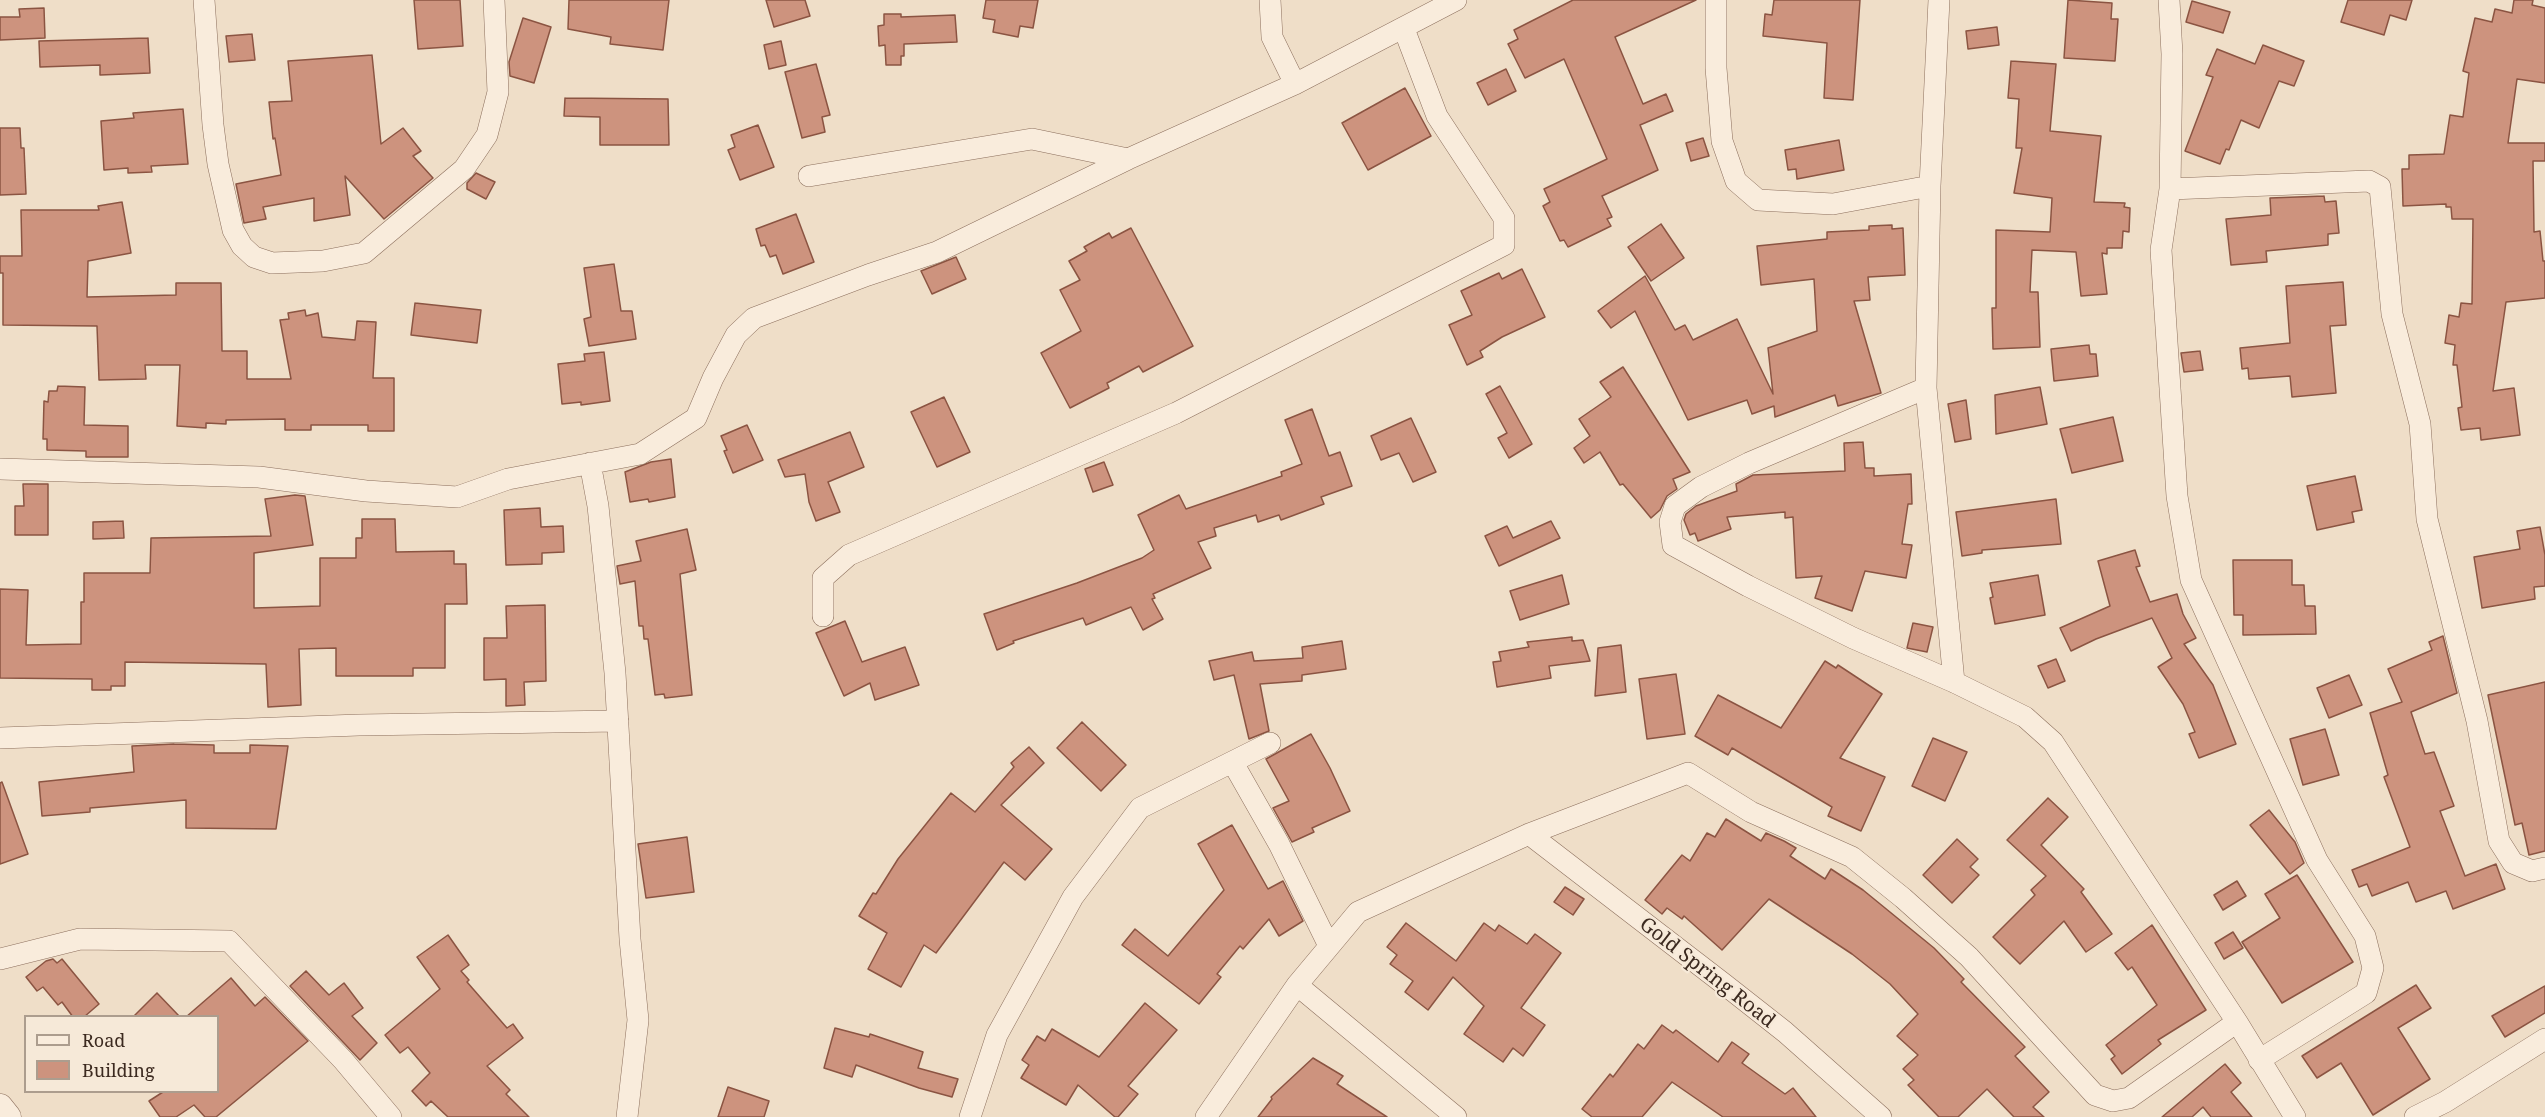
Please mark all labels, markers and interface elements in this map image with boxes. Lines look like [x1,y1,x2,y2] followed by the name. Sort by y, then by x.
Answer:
[1634,913,1780,1033] street label: Gold Spring Road
[24,1015,219,1093] legend
[82,1028,125,1052] text: Road
[82,1058,155,1082] text: Building

